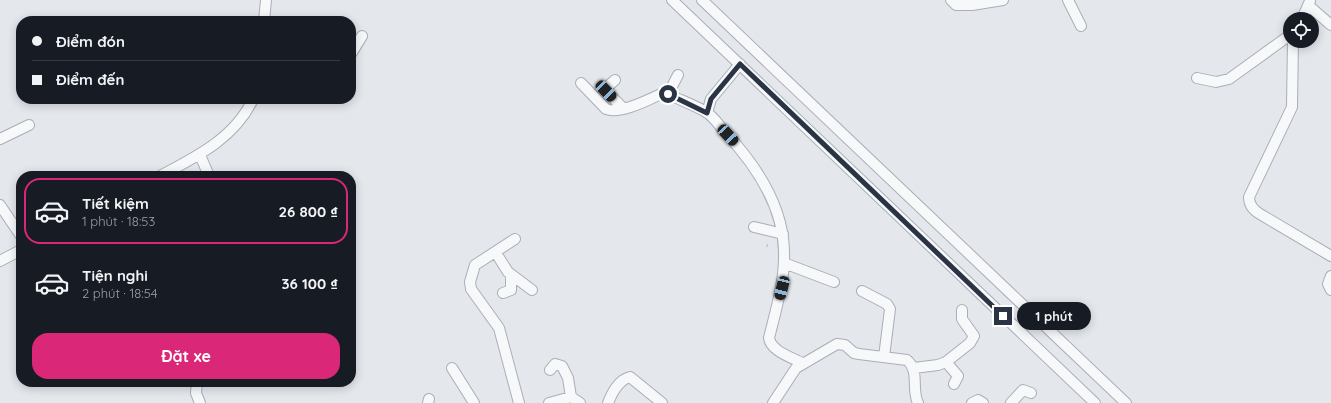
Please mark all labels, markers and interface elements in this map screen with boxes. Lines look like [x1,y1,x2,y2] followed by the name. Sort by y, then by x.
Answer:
[1283,12,1319,48] map controls
[1283,12,1319,48] button: locate
[56,32,125,51] text: Điểm đón
[56,70,124,89] text: Điểm đến
[593,78,619,104] car
[659,85,677,103] route start
[715,122,741,148] car
[34,193,70,229] icon: car
[82,194,149,213] text: Tiết kiệm
[279,202,338,221] text: 26 800 ₫
[82,213,155,229] text: 1 phút · 18:53
[34,265,70,301] icon: car
[82,266,148,285] text: Tiện nghi
[281,274,338,293] text: 36 100 ₫
[773,275,791,301] car
[82,285,158,301] text: 2 phút · 18:54
[1017,302,1091,330] callout: 1 phút
[994,307,1012,325] route end
[1035,308,1073,324] text: 1 phút
[32,333,340,379] button: Đặt xe

